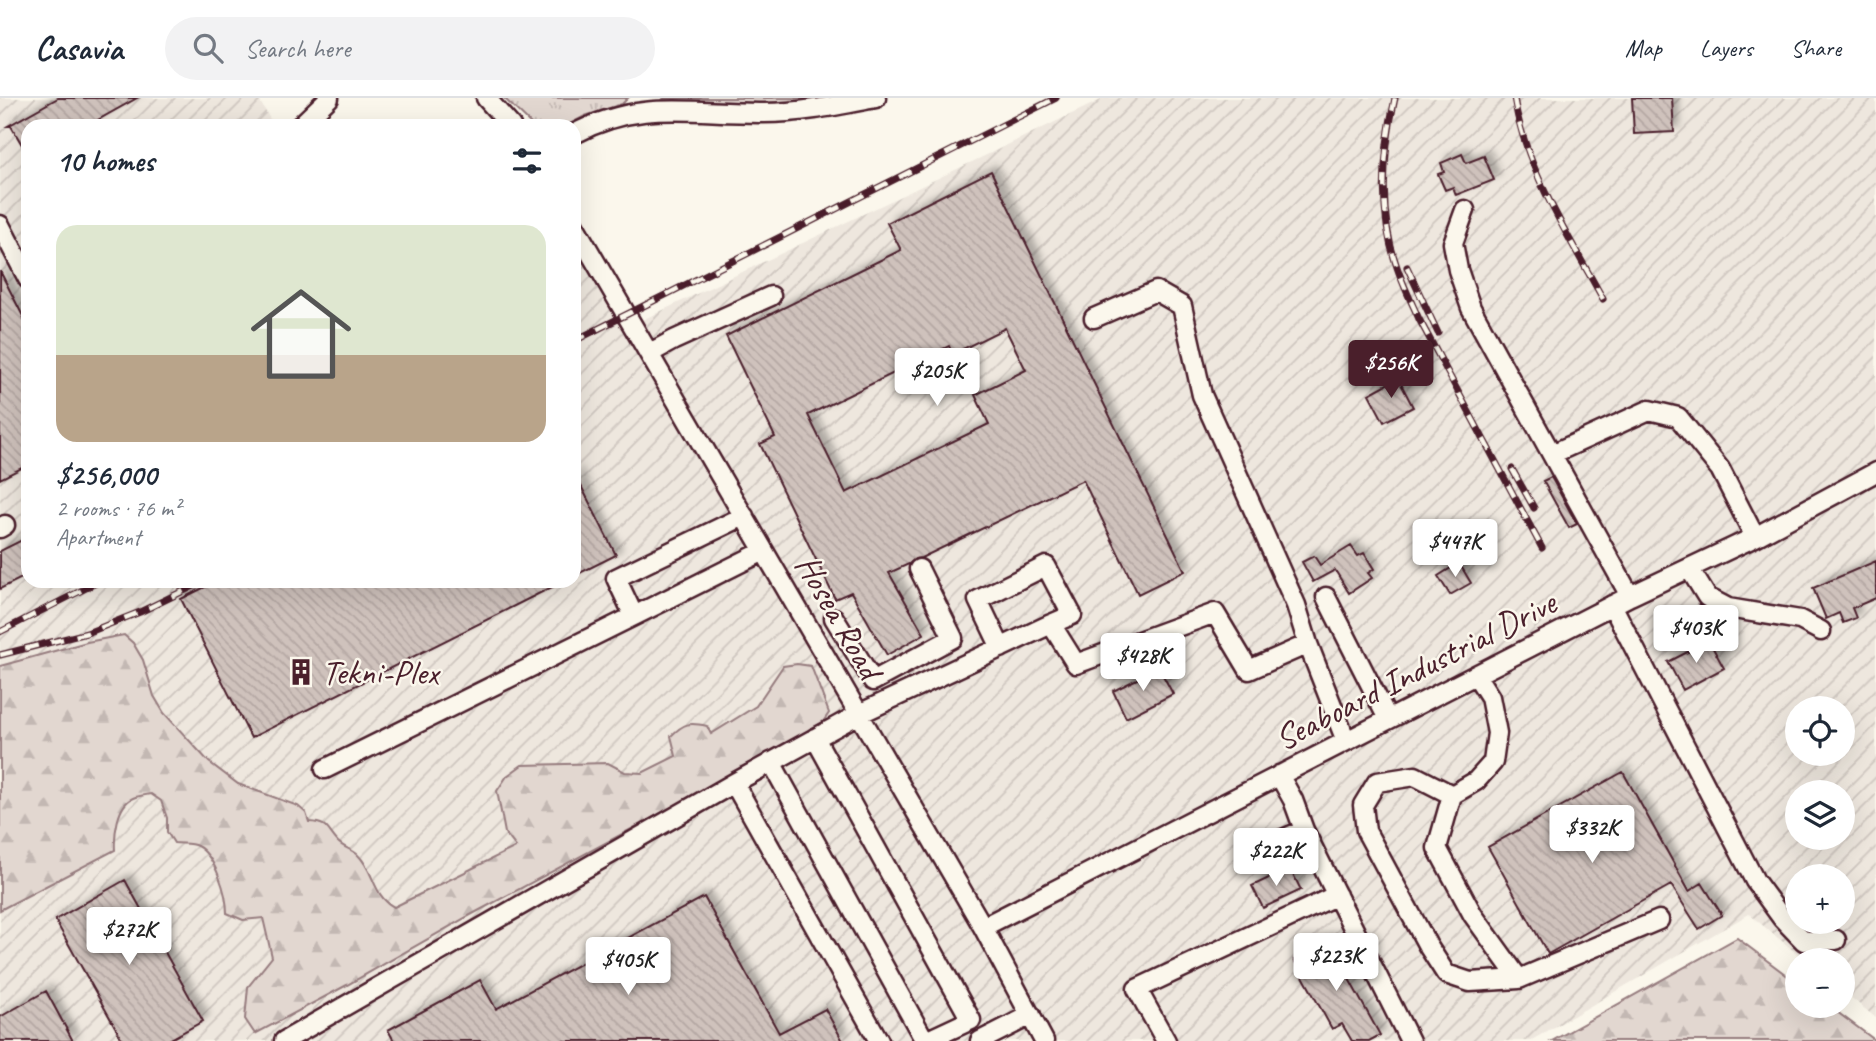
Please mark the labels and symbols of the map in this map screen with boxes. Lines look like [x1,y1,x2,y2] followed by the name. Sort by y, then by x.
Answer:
[1342,341,1440,400] pin: $256K
[888,348,986,408] pin: $205K
[1406,519,1504,579] pin: $447K
[785,546,895,691] street label: Hosea Road
[1267,579,1566,761] street label: Seaboard Industrial Drive
[1647,606,1745,665] pin: $403K
[1094,634,1192,693] pin: $428K
[322,650,442,695] place label: Tekni-Plex
[286,657,316,687] building icon: Tekni-Plex
[1543,806,1641,865] pin: $332K
[1227,828,1325,888] pin: $222K
[80,908,178,967] pin: $272K
[1287,934,1385,993] pin: $223K
[579,937,677,997] pin: $405K

